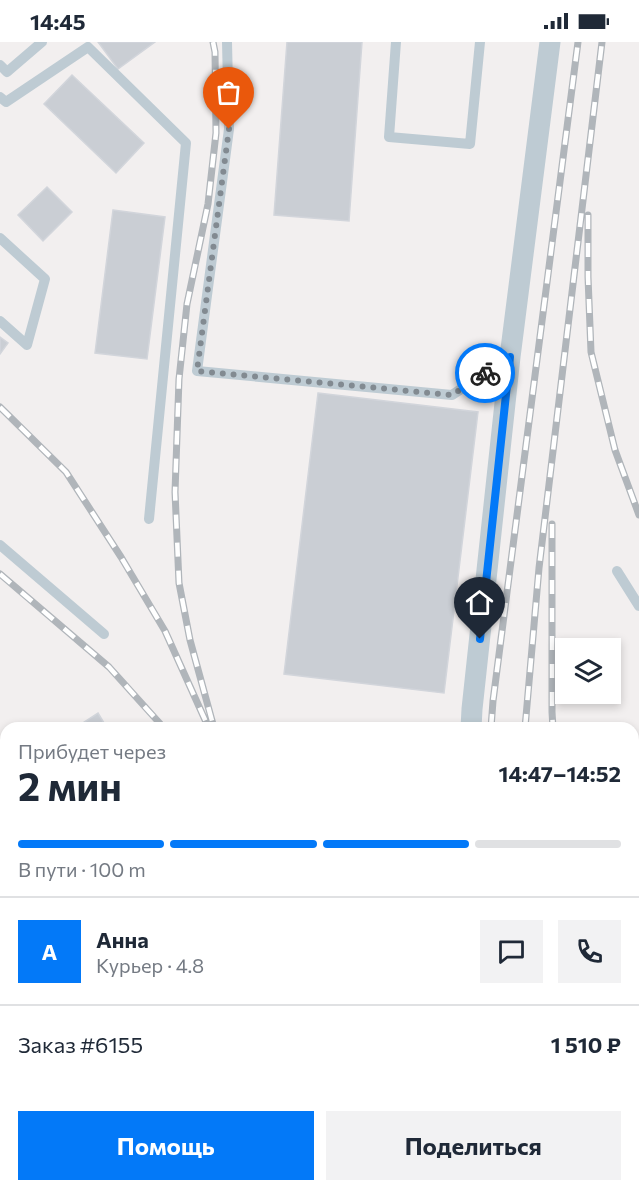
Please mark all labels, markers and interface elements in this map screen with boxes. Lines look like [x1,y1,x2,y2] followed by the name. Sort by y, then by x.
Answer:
[30,8,86,35] text: 14:45
[203,67,254,129] pin
[212,76,245,109] icon: bag
[455,343,515,403] courier
[469,357,502,390] icon: bike
[454,577,505,639] pin
[463,586,496,619] icon: home
[555,638,621,704] map controls
[555,638,621,704] button: layers
[18,739,166,763] text: Прибудет через
[498,760,621,787] text: 14:47–14:52
[18,761,122,809] text: 2 мин
[18,857,146,881] text: В пути · 100 m
[480,920,543,983] button: chat
[558,920,621,983] button: phone
[96,926,149,953] text: Анна
[42,938,57,965] text: А
[96,953,204,977] text: Курьер · 4.8
[18,1031,143,1058] text: Заказ #6155
[551,1031,621,1058] text: 1 510 ₽
[18,1111,314,1180] button: Помощь
[326,1111,621,1180] button: Поделиться

